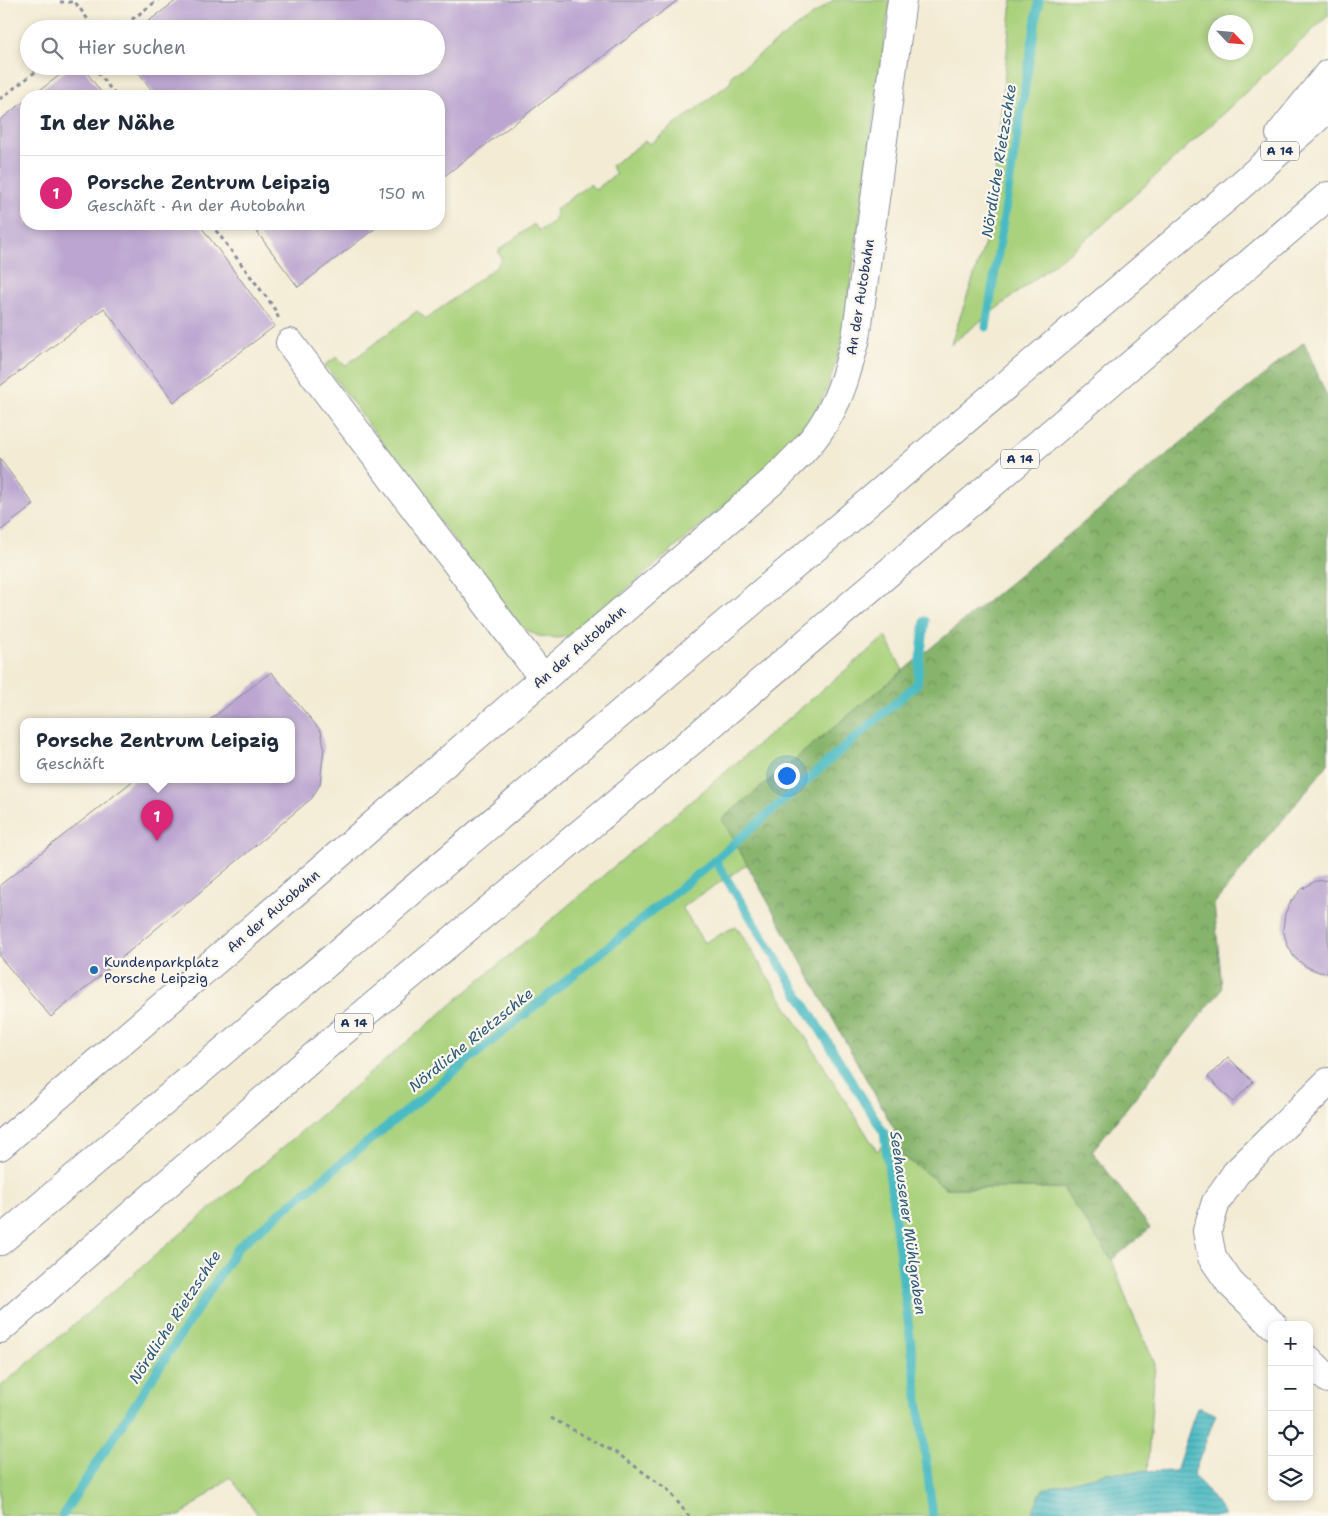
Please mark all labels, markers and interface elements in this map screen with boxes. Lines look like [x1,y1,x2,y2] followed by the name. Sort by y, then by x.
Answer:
[1208,15,1253,60] north arrow
[20,20,445,75] search box
[38,34,66,62] icon: search
[78,35,186,60] text: Hier suchen
[977,83,1021,239] water label: Nördliche Rietzschke
[40,109,175,137] text: In der Nähe
[1261,142,1299,160] road number: A 14
[87,170,330,195] text: Porsche Zentrum Leipzig
[52,183,60,204] text: 1
[378,183,425,204] text: 150 m
[87,195,305,216] text: Geschäft · An der Autobahn
[842,237,878,356] street label: An der Autobahn
[1001,449,1039,468] road number: A 14
[529,601,630,692] street label: An der Autobahn
[20,718,295,783] popup
[36,728,279,753] text: Porsche Zentrum Leipzig
[36,753,105,774] text: Geschäft
[774,763,800,789] your location
[141,800,173,841] pin: 1
[223,865,324,956] street label: An der Autobahn
[104,953,219,987] place label: Kundenparkplatz Porsche Leipzig
[88,964,100,976] marker: Kundenparkplatz Porsche Leipzig
[404,983,538,1097] water label: Nördliche Rietzschke
[335,1014,373,1032] road number: A 14
[885,1130,931,1316] water label: Seehausener Mühlgraben
[124,1247,226,1387] water label: Nördliche Rietzschke
[1268,1321,1313,1501] map controls
[1268,1321,1313,1366] button: +
[1268,1366,1313,1411] button: −
[1268,1411,1313,1456] button: locate
[1268,1456,1313,1501] button: layers

